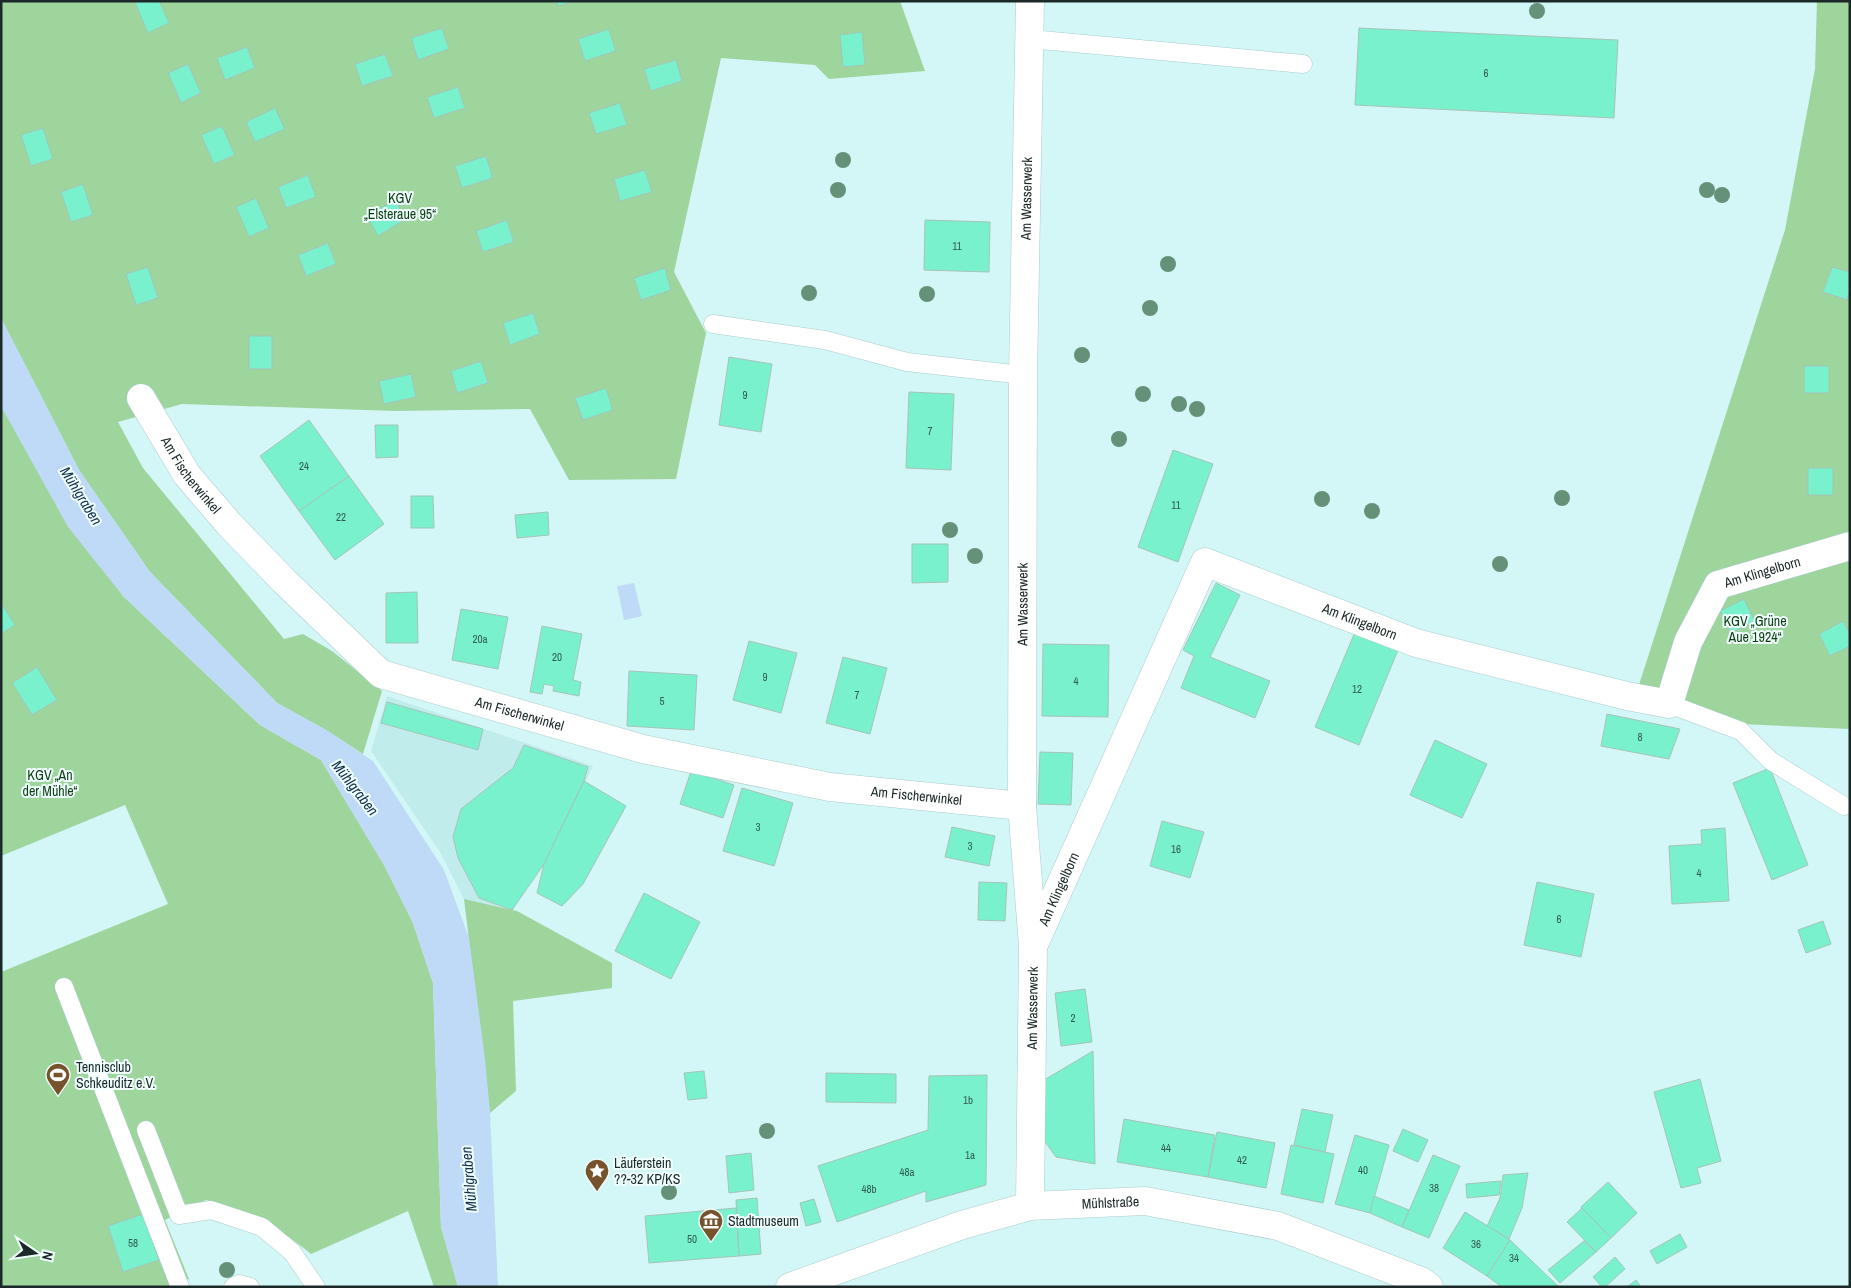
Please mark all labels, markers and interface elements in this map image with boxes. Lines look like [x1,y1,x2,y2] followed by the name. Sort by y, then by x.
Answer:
[1483,66,1489,80] house number: 6
[1017,156,1036,241] street label: Am Wasserwerk
[364,189,436,223] park label: KGV „Elsteraue 95“
[952,239,962,253] house number: 11
[742,388,748,402] house number: 9
[927,424,933,438] house number: 7
[157,432,225,517] street label: Am Fischerwinkel
[299,459,309,473] house number: 24
[55,463,108,529] water label: Mühlgraben
[1171,498,1181,512] house number: 11
[336,510,346,524] house number: 22
[1721,552,1802,592] street label: Am Klingelborn
[1013,563,1032,647] street label: Am Wasserwerk
[1319,599,1400,644] street label: Am Klingelborn
[1723,612,1787,646] park label: KGV „Grüne Aue 1924“
[472,632,488,646] house number: 20a
[552,650,562,664] house number: 20
[762,670,768,684] house number: 9
[1073,674,1079,688] house number: 4
[1352,682,1362,696] house number: 12
[854,688,860,702] house number: 7
[472,692,566,735] street label: Am Fischerwinkel
[659,694,665,708] house number: 5
[1637,730,1643,744] house number: 8
[327,756,384,820] water label: Mühlgraben
[23,766,78,800] park label: KGV „An der Mühle“
[869,782,963,809] street label: Am Fischerwinkel
[755,820,761,834] house number: 3
[967,839,973,853] house number: 3
[1171,842,1181,856] house number: 16
[1034,850,1083,930] street label: Am Klingelborn
[1696,866,1702,880] house number: 4
[1556,912,1562,926] house number: 6
[1023,966,1042,1051] street label: Am Wasserwerk
[1070,1011,1076,1025] house number: 2
[76,1058,155,1092] place label: Tennisclub Schkeuditz e.V.
[45,1062,71,1096] sports icon: Tennisclub Schkeuditz e.V.
[963,1093,973,1107] house number: 1b
[1161,1141,1171,1155] house number: 44
[455,1146,482,1212] water label: Mühlgraben
[965,1148,975,1162] house number: 1a
[1237,1153,1247,1167] house number: 42
[614,1154,681,1188] place label: Läuferstein ??-32 KP/KS
[584,1158,610,1192] place icon: Läuferstein ??-32 KP/KS
[1358,1163,1368,1177] house number: 40
[899,1165,915,1179] house number: 48a
[1429,1181,1439,1195] house number: 38
[861,1182,877,1196] house number: 48b
[1081,1192,1140,1213] street label: Mühlstraße
[698,1208,724,1242] museum icon: Stadtmuseum
[728,1212,799,1230] place label: Stadtmuseum
[10,1228,60,1278] north arrow
[687,1232,697,1246] house number: 50
[128,1236,138,1250] house number: 58
[1471,1237,1481,1251] house number: 36
[38,1250,57,1262] text: N
[1509,1251,1519,1265] house number: 34

